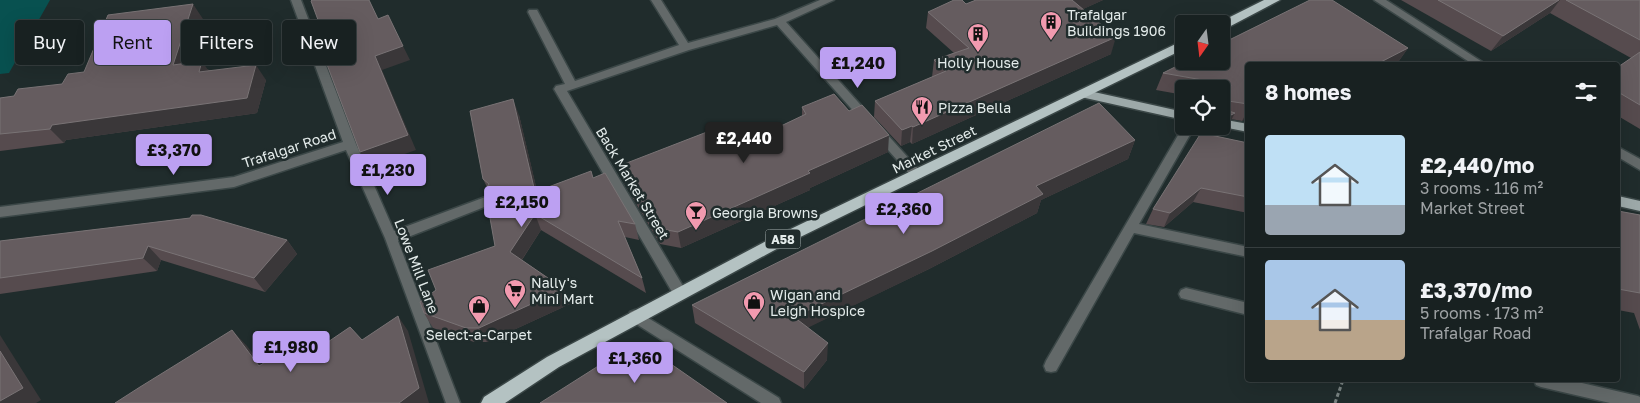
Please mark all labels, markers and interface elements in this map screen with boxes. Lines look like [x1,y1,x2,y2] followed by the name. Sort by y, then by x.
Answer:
[1067,6,1166,39] place label: Trafalgar Buildings 1906
[1039,10,1063,41] building icon: Trafalgar Buildings 1906
[1175,15,1230,70] north arrow
[1175,15,1230,135] map controls
[15,20,84,65] chip: Buy
[94,20,171,65] chip: Rent
[181,20,272,65] chip: Filters
[282,20,356,65] chip: New
[966,22,990,53] building icon: Holly House
[817,46,899,89] pin: £1,240
[831,53,885,73] text: £1,240
[937,54,1019,71] place label: Holly House
[1572,78,1600,106] icon: filters
[1265,79,1352,105] text: 8 homes
[1175,80,1230,135] button: locate
[910,95,934,126] restaurant icon: Pizza Bella
[938,99,1011,116] place label: Pizza Bella
[703,121,785,164] pin: £2,440
[889,121,979,177] street label: Market Street
[593,124,673,242] street label: Back Market Street
[240,125,338,171] street label: Trafalgar Road
[716,128,772,148] text: £2,440
[133,134,215,176] pin: £3,370
[147,140,201,160] text: £3,370
[1420,152,1534,178] text: £2,440/mo
[347,154,429,196] pin: £1,230
[1305,155,1365,215] icon: home
[361,160,415,180] text: £1,230
[1420,178,1543,198] text: 3 rooms · 116 m²
[481,186,563,228] pin: £2,150
[495,192,549,212] text: £2,150
[863,192,945,235] pin: £2,360
[1420,198,1525,218] text: Market Street
[876,199,932,219] text: £2,360
[684,200,708,231] bar icon: Georgia Browns
[712,204,818,221] place label: Georgia Browns
[391,216,443,316] street label: Lowe Mill Lane
[766,230,800,248] road number: A58
[531,274,594,307] place label: Nally's Mini Mart
[1420,277,1532,303] text: £3,370/mo
[503,278,527,309] supermarket icon: Nally's Mini Mart
[1305,280,1365,340] icon: home
[770,286,865,319] place label: Wigan and Leigh Hospice
[742,290,766,321] shop icon: Wigan and Leigh Hospice
[467,294,491,325] shop icon: Select-a-Carpet
[1420,303,1544,323] text: 5 rooms · 173 m²
[1420,323,1531,343] text: Trafalgar Road
[426,326,532,343] place label: Select-a-Carpet
[250,330,332,373] pin: £1,980
[264,337,318,357] text: £1,980
[594,342,676,384] pin: £1,360
[608,348,662,368] text: £1,360

